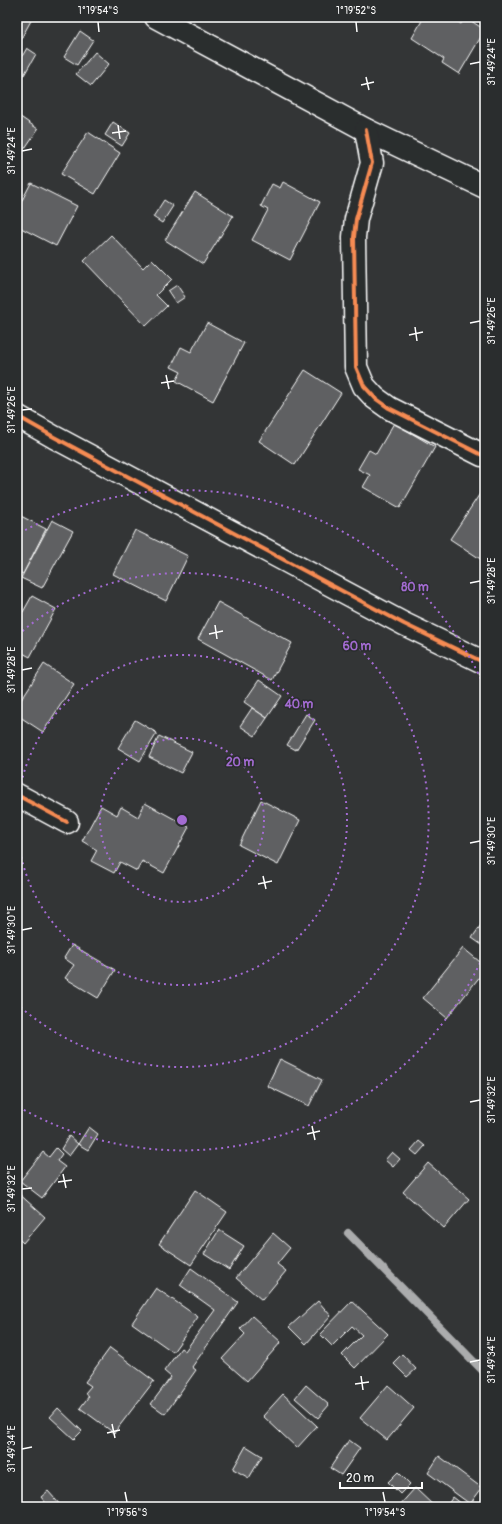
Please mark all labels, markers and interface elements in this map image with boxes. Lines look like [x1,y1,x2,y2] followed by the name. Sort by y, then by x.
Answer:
[78,5,118,17] text: 1°19'54"S
[336,5,376,17] text: 1°19'52"S
[486,38,498,86] text: 31°49'24"E
[6,127,18,175] text: 31°49'24"E
[486,297,498,345] text: 31°49'26"E
[6,386,18,434] text: 31°49'26"E
[486,558,498,604] text: 31°49'28"E
[401,580,429,595] text: 80 m
[343,639,372,654] text: 60 m
[6,647,18,693] text: 31°49'28"E
[284,697,314,712] text: 40 m
[226,755,254,770] text: 20 m
[175,813,189,827] centre of rings
[486,817,498,865] text: 31°49'30"E
[6,906,18,954] text: 31°49'30"E
[486,1076,498,1124] text: 31°49'32"E
[6,1165,18,1213] text: 31°49'32"E
[486,1336,498,1384] text: 31°49'34"E
[6,1425,18,1473] text: 31°49'34"E
[340,1464,422,1490] scale bar
[346,1471,375,1486] text: 20 m
[107,1507,147,1519] text: 1°19'56"S
[365,1507,405,1519] text: 1°19'54"S

